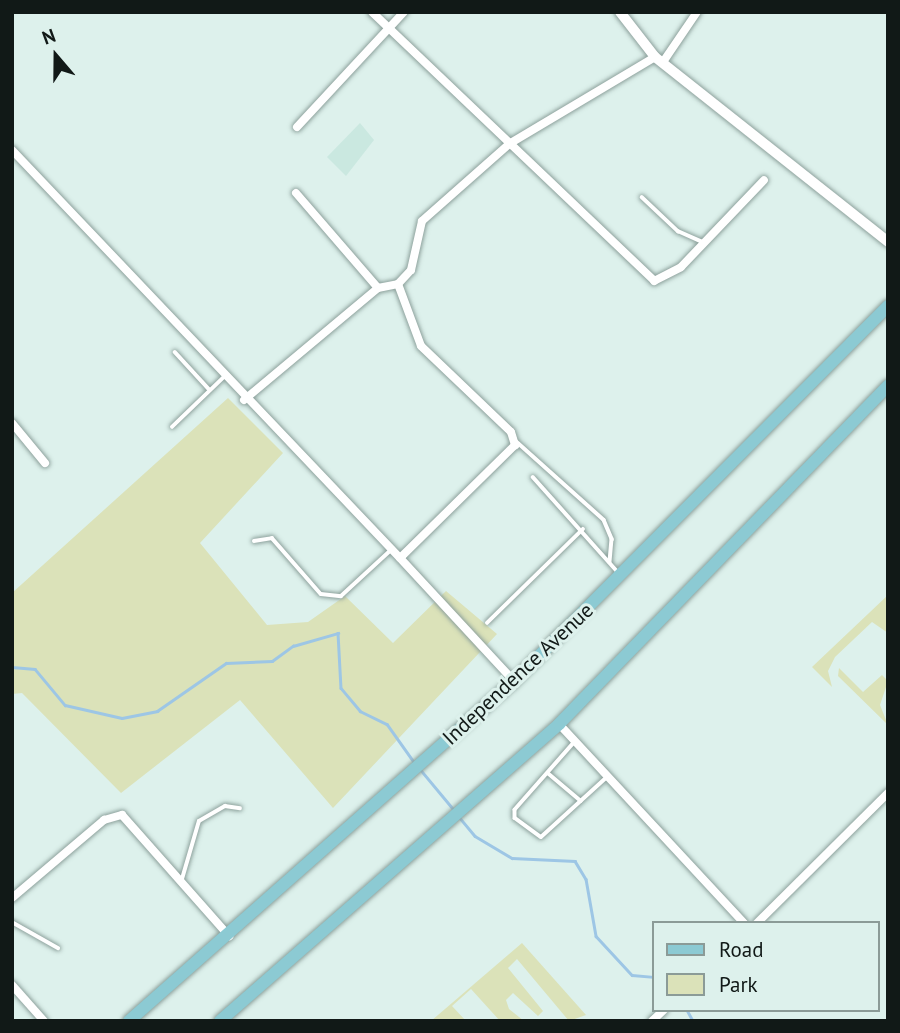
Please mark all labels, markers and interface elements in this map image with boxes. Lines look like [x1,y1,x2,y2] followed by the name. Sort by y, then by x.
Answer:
[21,21,91,91] north arrow
[39,23,59,50] text: N
[437,597,599,751] street label: Independence Avenue
[652,921,879,1012] legend
[719,936,763,963] text: Road
[719,971,758,998] text: Park

